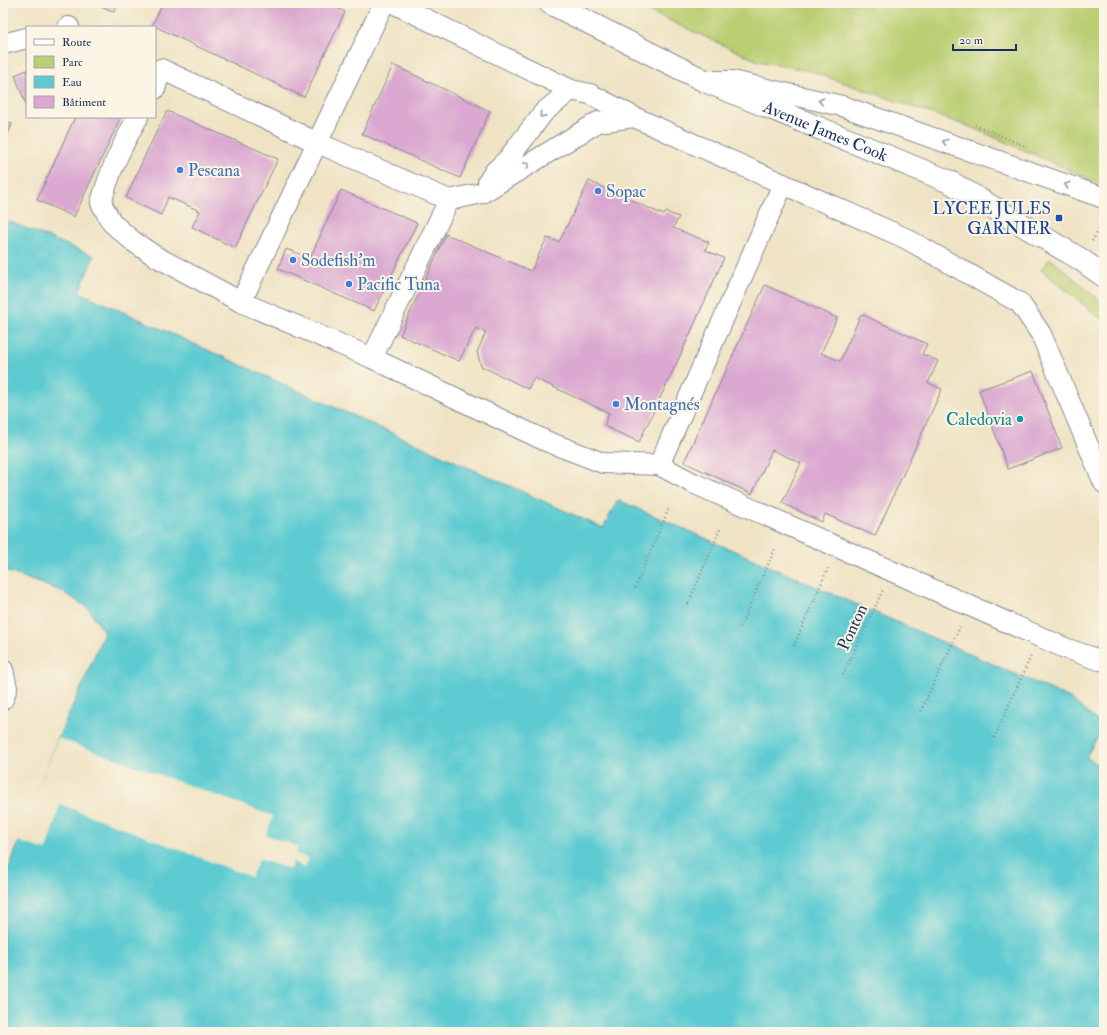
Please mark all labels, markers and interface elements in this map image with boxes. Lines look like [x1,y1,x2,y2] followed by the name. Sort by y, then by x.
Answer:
[26,26,156,118] legend
[953,26,1016,52] scale bar
[959,33,984,48] text: 20 m
[62,35,91,50] text: Route
[62,55,83,70] text: Parc
[62,75,82,90] text: Eau
[62,95,106,110] text: Bâtiment
[759,96,891,166] street label: Avenue James Cook
[818,98,824,106] one-way arrow
[539,110,546,117] one-way arrow
[941,138,948,146] one-way arrow
[188,160,241,181] place label: Pescana
[523,162,530,170] one-way arrow
[175,165,185,175] marker: Pescana
[606,181,646,203] place label: Sopac
[1064,181,1071,190] one-way arrow
[593,186,603,196] marker: Sopac
[932,198,1052,239] place label: LYCEE JULES GARNIER
[1054,213,1064,223] marker: LYCEE JULES GARNIER
[301,250,375,271] place label: Sodefish'm
[288,255,298,265] marker: Sodefish'm
[357,274,441,295] place label: Pacific Tuna
[344,279,354,289] marker: Pacific Tuna
[624,394,700,415] place label: Montagnés
[611,399,621,409] marker: Montagnés
[946,409,1013,430] place label: Caledovia
[1015,414,1025,424] marker: Caledovia
[833,600,872,654] street label: Ponton

